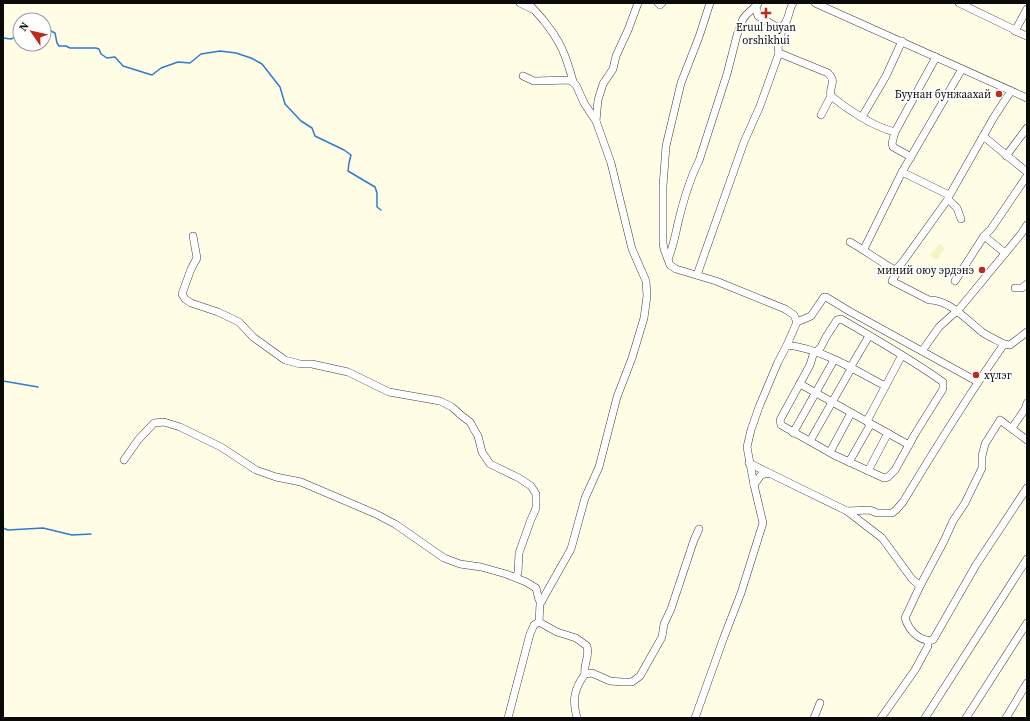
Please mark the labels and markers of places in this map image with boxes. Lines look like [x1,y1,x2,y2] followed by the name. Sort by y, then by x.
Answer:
[760,7,772,19] marker: Eruul buyan orshikhui
[736,20,796,48] place label: Eruul buyan orshikhui
[895,87,991,102] place label: Буунан бунжаахай
[994,89,1004,99] marker: Буунан бунжаахай
[877,263,974,278] place label: миний оюу эрдэнэ
[977,265,987,275] marker: миний оюу эрдэнэ
[984,368,1012,383] place label: хүлэг
[971,370,981,380] marker: хүлэг

